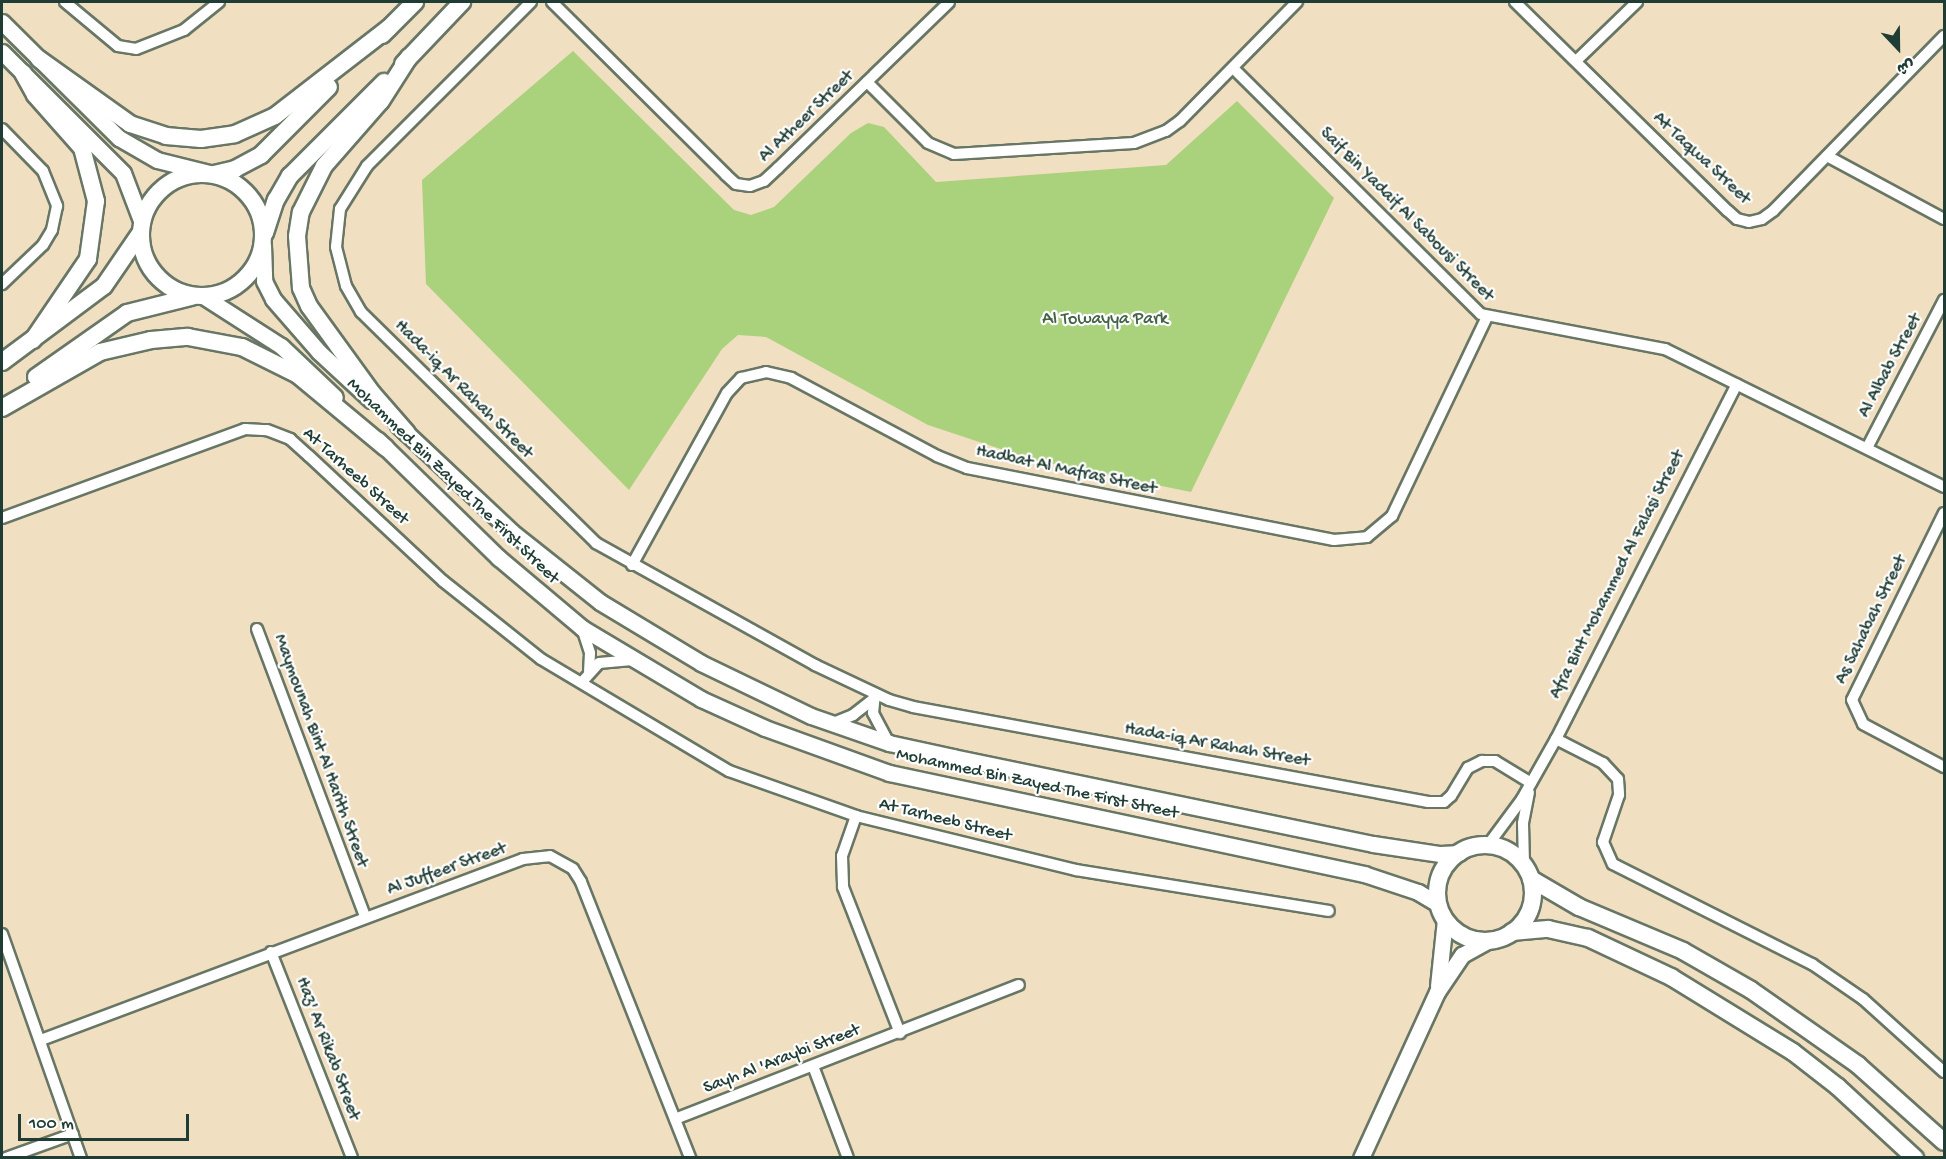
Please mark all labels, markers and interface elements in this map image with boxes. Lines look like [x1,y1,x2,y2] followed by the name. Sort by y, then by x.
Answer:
[1868,18,1928,78] north arrow
[1893,53,1917,77] text: ش
[755,66,859,168] street label: Al Atheer Street
[1648,108,1754,210] street label: At Taqwa Street
[1314,123,1498,307] street label: Saif Bin Yadaif Al Sabousi Street
[1042,309,1168,331] park label: Al Towayya Park
[1855,310,1927,422] street label: Al Albab Street
[389,316,537,464] street label: Hada-iq Ar Rahah Street
[341,374,563,590] street label: Mohammed Bin Zayed The First Street
[297,424,413,530] street label: At Tarheeb Street
[974,441,1158,501] street label: Hadbat Al Mafras Street
[1546,447,1690,703] street label: Afra Bint Mohammed Al Falasi Street
[1831,552,1913,688] street label: As Sahabah Street
[268,632,372,870] street label: Maymounah Bint Al Harith Street
[1123,719,1311,773] street label: Hada-iq Ar Rahah Street
[894,745,1180,825] street label: Mohammed Bin Zayed The First Street
[877,794,1013,848] street label: At Tarheeb Street
[385,838,509,902] street label: Al Juffeer Street
[290,974,364,1124] street label: Haz' Ar Rikab Street
[701,1020,863,1100] street label: Sayh Al 'Araybi Street
[21,1102,192,1140] scale bar
[29,1114,74,1135] text: 100 m

